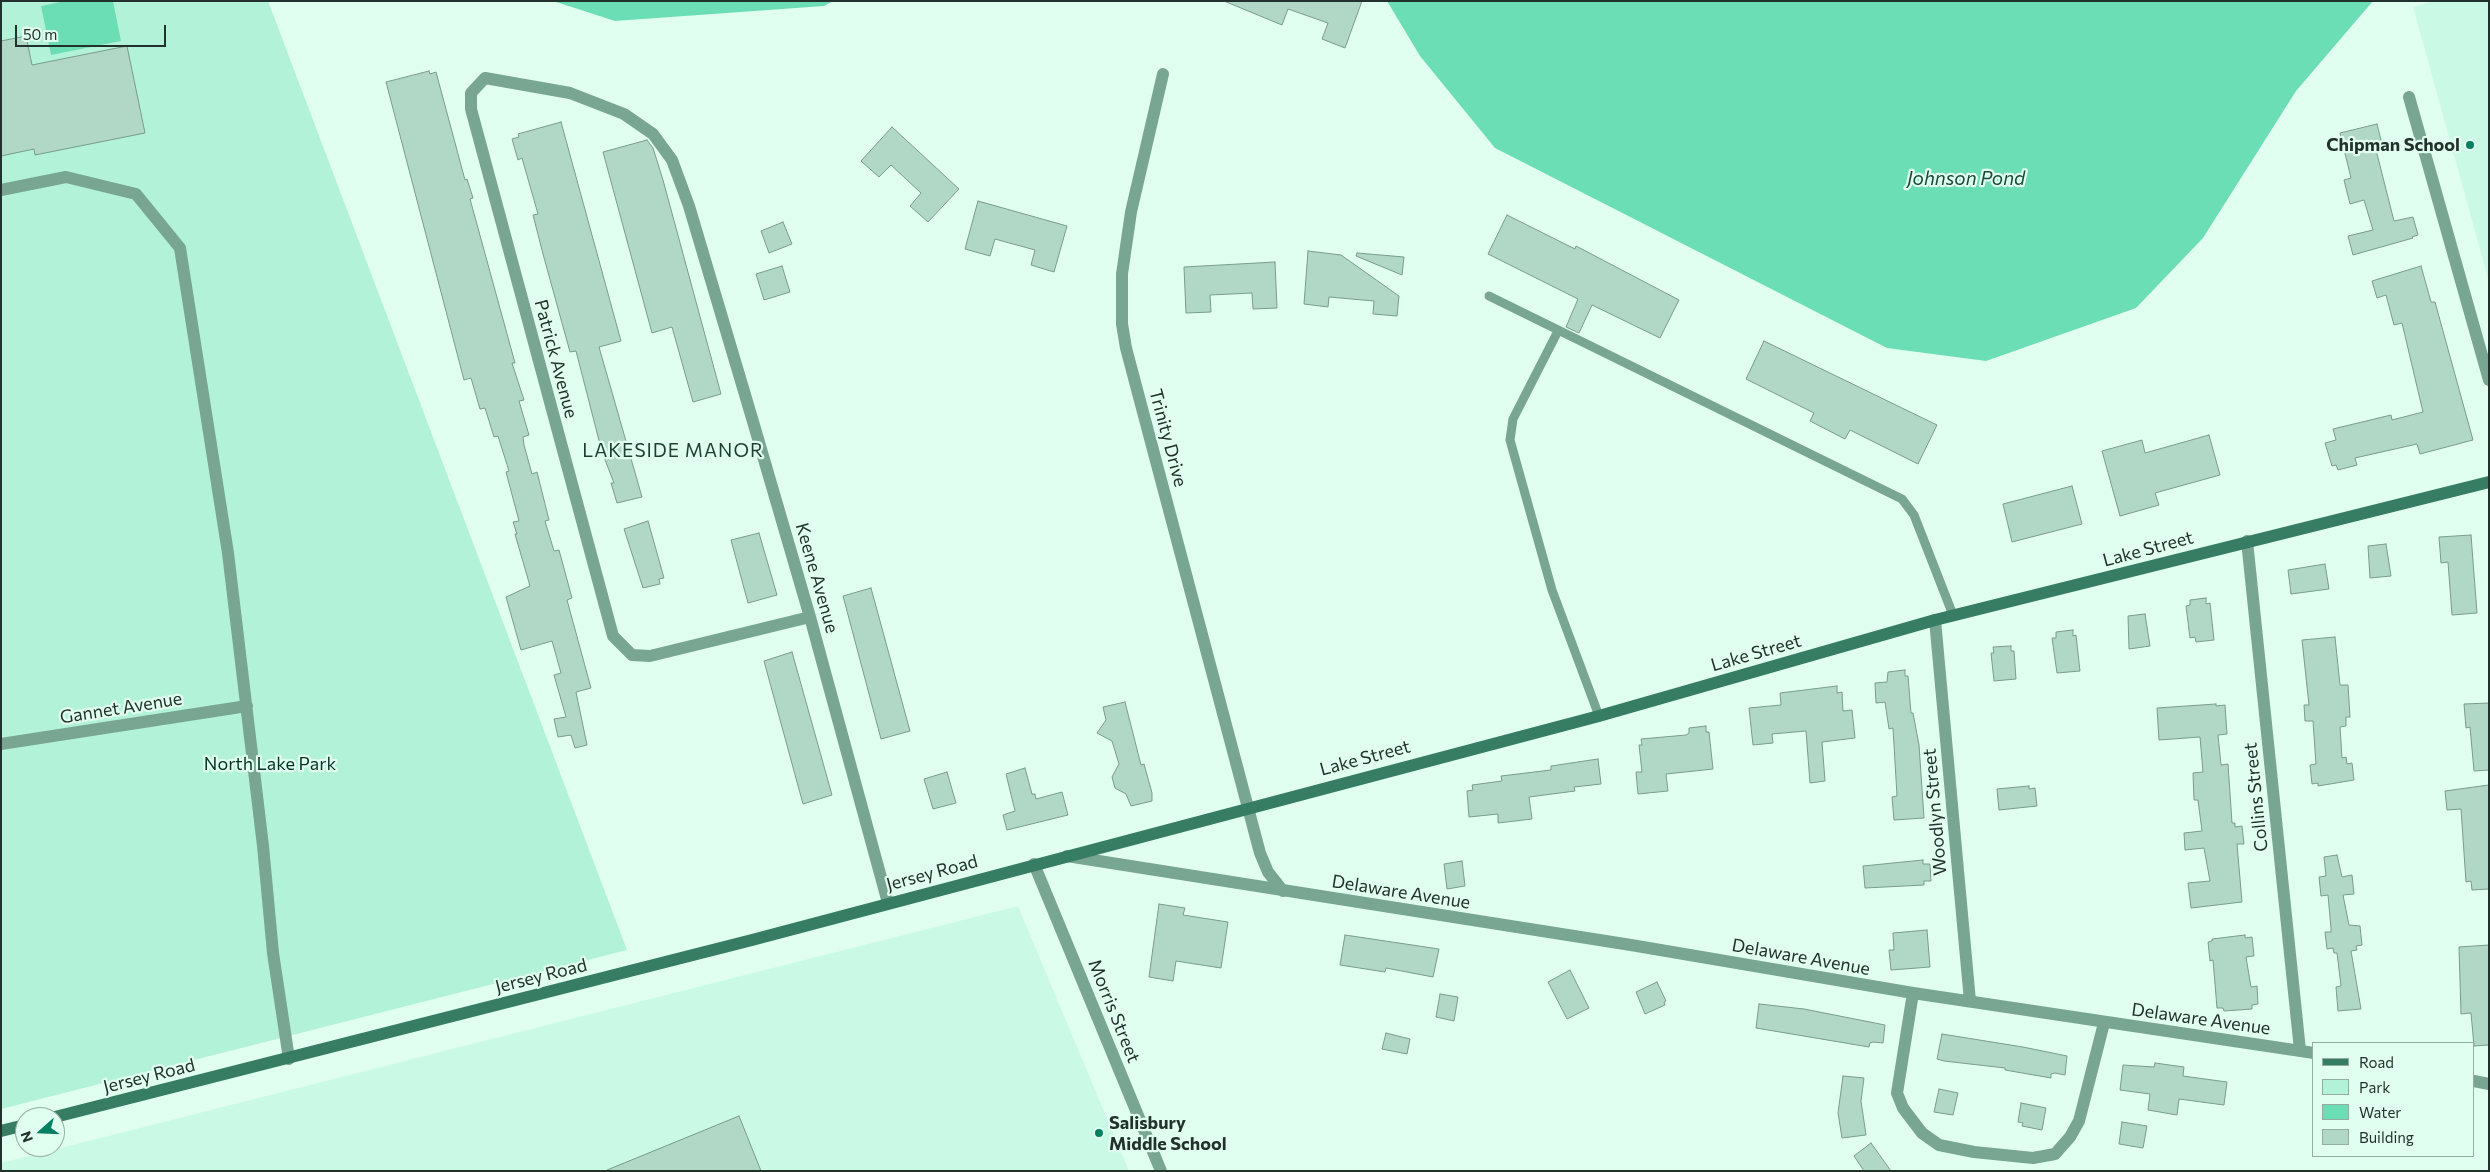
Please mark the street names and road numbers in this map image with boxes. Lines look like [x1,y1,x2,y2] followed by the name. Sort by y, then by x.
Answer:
[530,297,582,421] street label: Patrick Avenue
[1145,387,1191,489] street label: Trinity Drive
[791,520,843,636] street label: Keene Avenue
[2100,527,2196,571] street label: Lake Street
[1708,630,1804,676] street label: Lake Street
[58,688,184,728] street label: Gannet Avenue
[1317,736,1413,780] street label: Lake Street
[2240,741,2272,853] street label: Collins Street
[1919,748,1951,876] street label: Woodlyn Street
[884,850,980,896] street label: Jersey Road
[1330,870,1472,914] street label: Delaware Avenue
[1730,934,1872,980] street label: Delaware Avenue
[493,954,589,998] street label: Jersey Road
[1083,956,1145,1066] street label: Morris Street
[2130,999,2272,1039] street label: Delaware Avenue
[101,1054,197,1098] street label: Jersey Road

